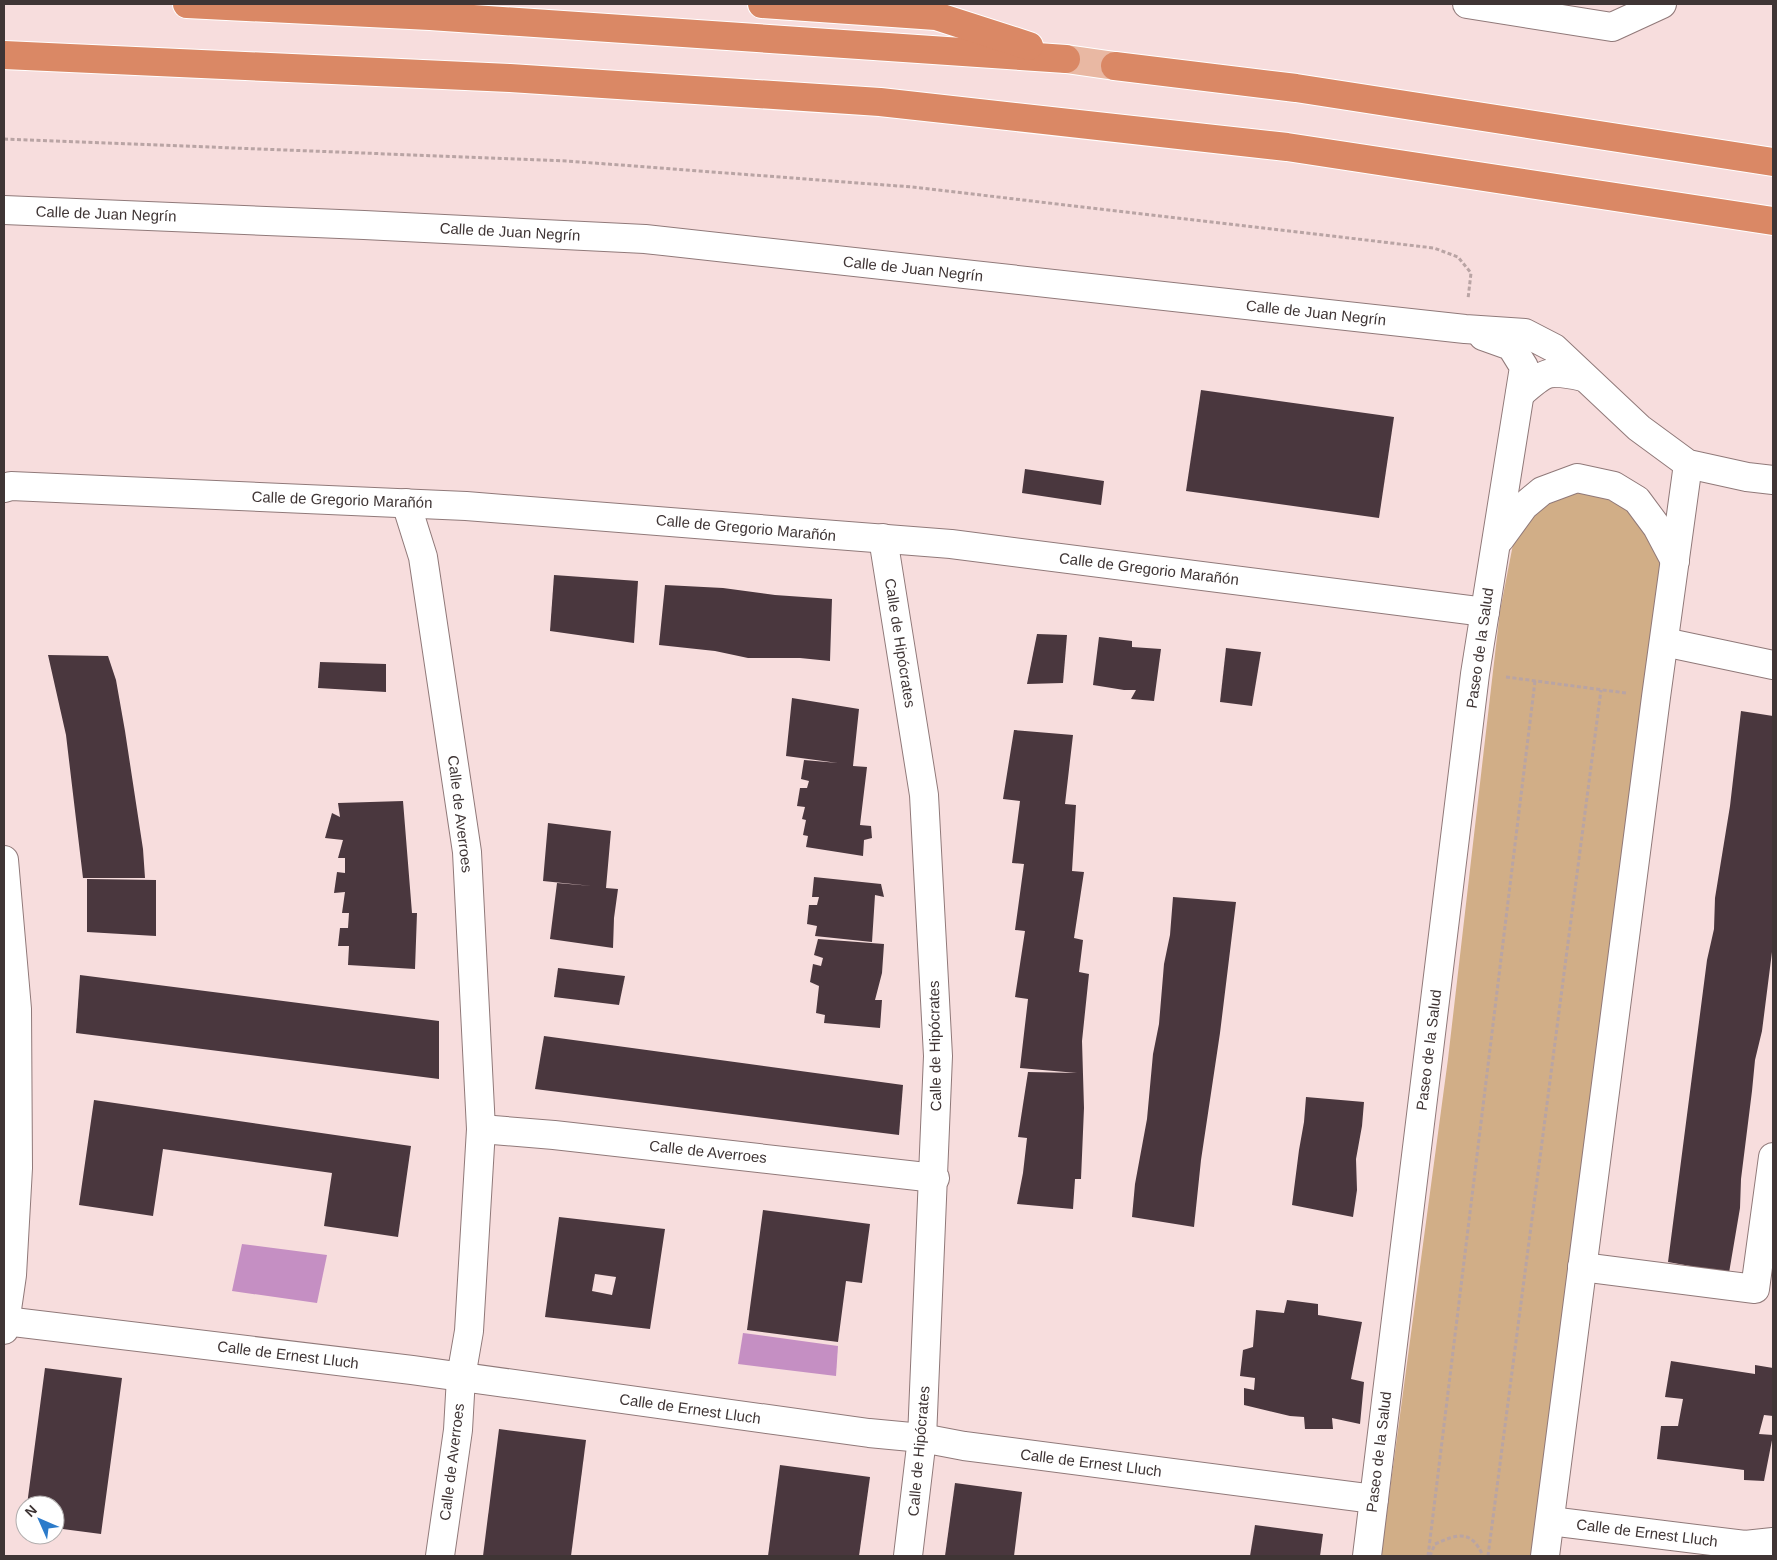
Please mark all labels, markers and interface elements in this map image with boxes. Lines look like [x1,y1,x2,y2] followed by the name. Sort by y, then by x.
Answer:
[35,203,177,224] street label: Calle de Juan Negrín
[439,219,581,244] street label: Calle de Juan Negrín
[842,253,984,284] street label: Calle de Juan Negrín
[1245,297,1387,328] street label: Calle de Juan Negrín
[251,488,433,511] street label: Calle de Gregorio Marañón
[655,511,837,544] street label: Calle de Gregorio Marañón
[1058,549,1240,588] street label: Calle de Gregorio Marañón
[882,577,919,709] street label: Calle de Hipócrates
[1463,586,1496,709] street label: Paseo de la Salud
[445,754,476,874] street label: Calle de Averroes
[925,980,944,1112] street label: Calle de Hipócrates
[1413,988,1444,1111] street label: Paseo de la Salud
[648,1137,768,1166] street label: Calle de Averroes
[216,1337,360,1372] street label: Calle de Ernest Lluch
[904,1385,933,1517] street label: Calle de Hipócrates
[618,1390,762,1427] street label: Calle de Ernest Lluch
[1363,1390,1394,1513] street label: Paseo de la Salud
[436,1402,467,1522] street label: Calle de Averroes
[1019,1445,1163,1480] street label: Calle de Ernest Lluch
[15,1495,65,1545] north arrow
[22,1502,40,1520] text: N
[1575,1515,1719,1550] street label: Calle de Ernest Lluch

